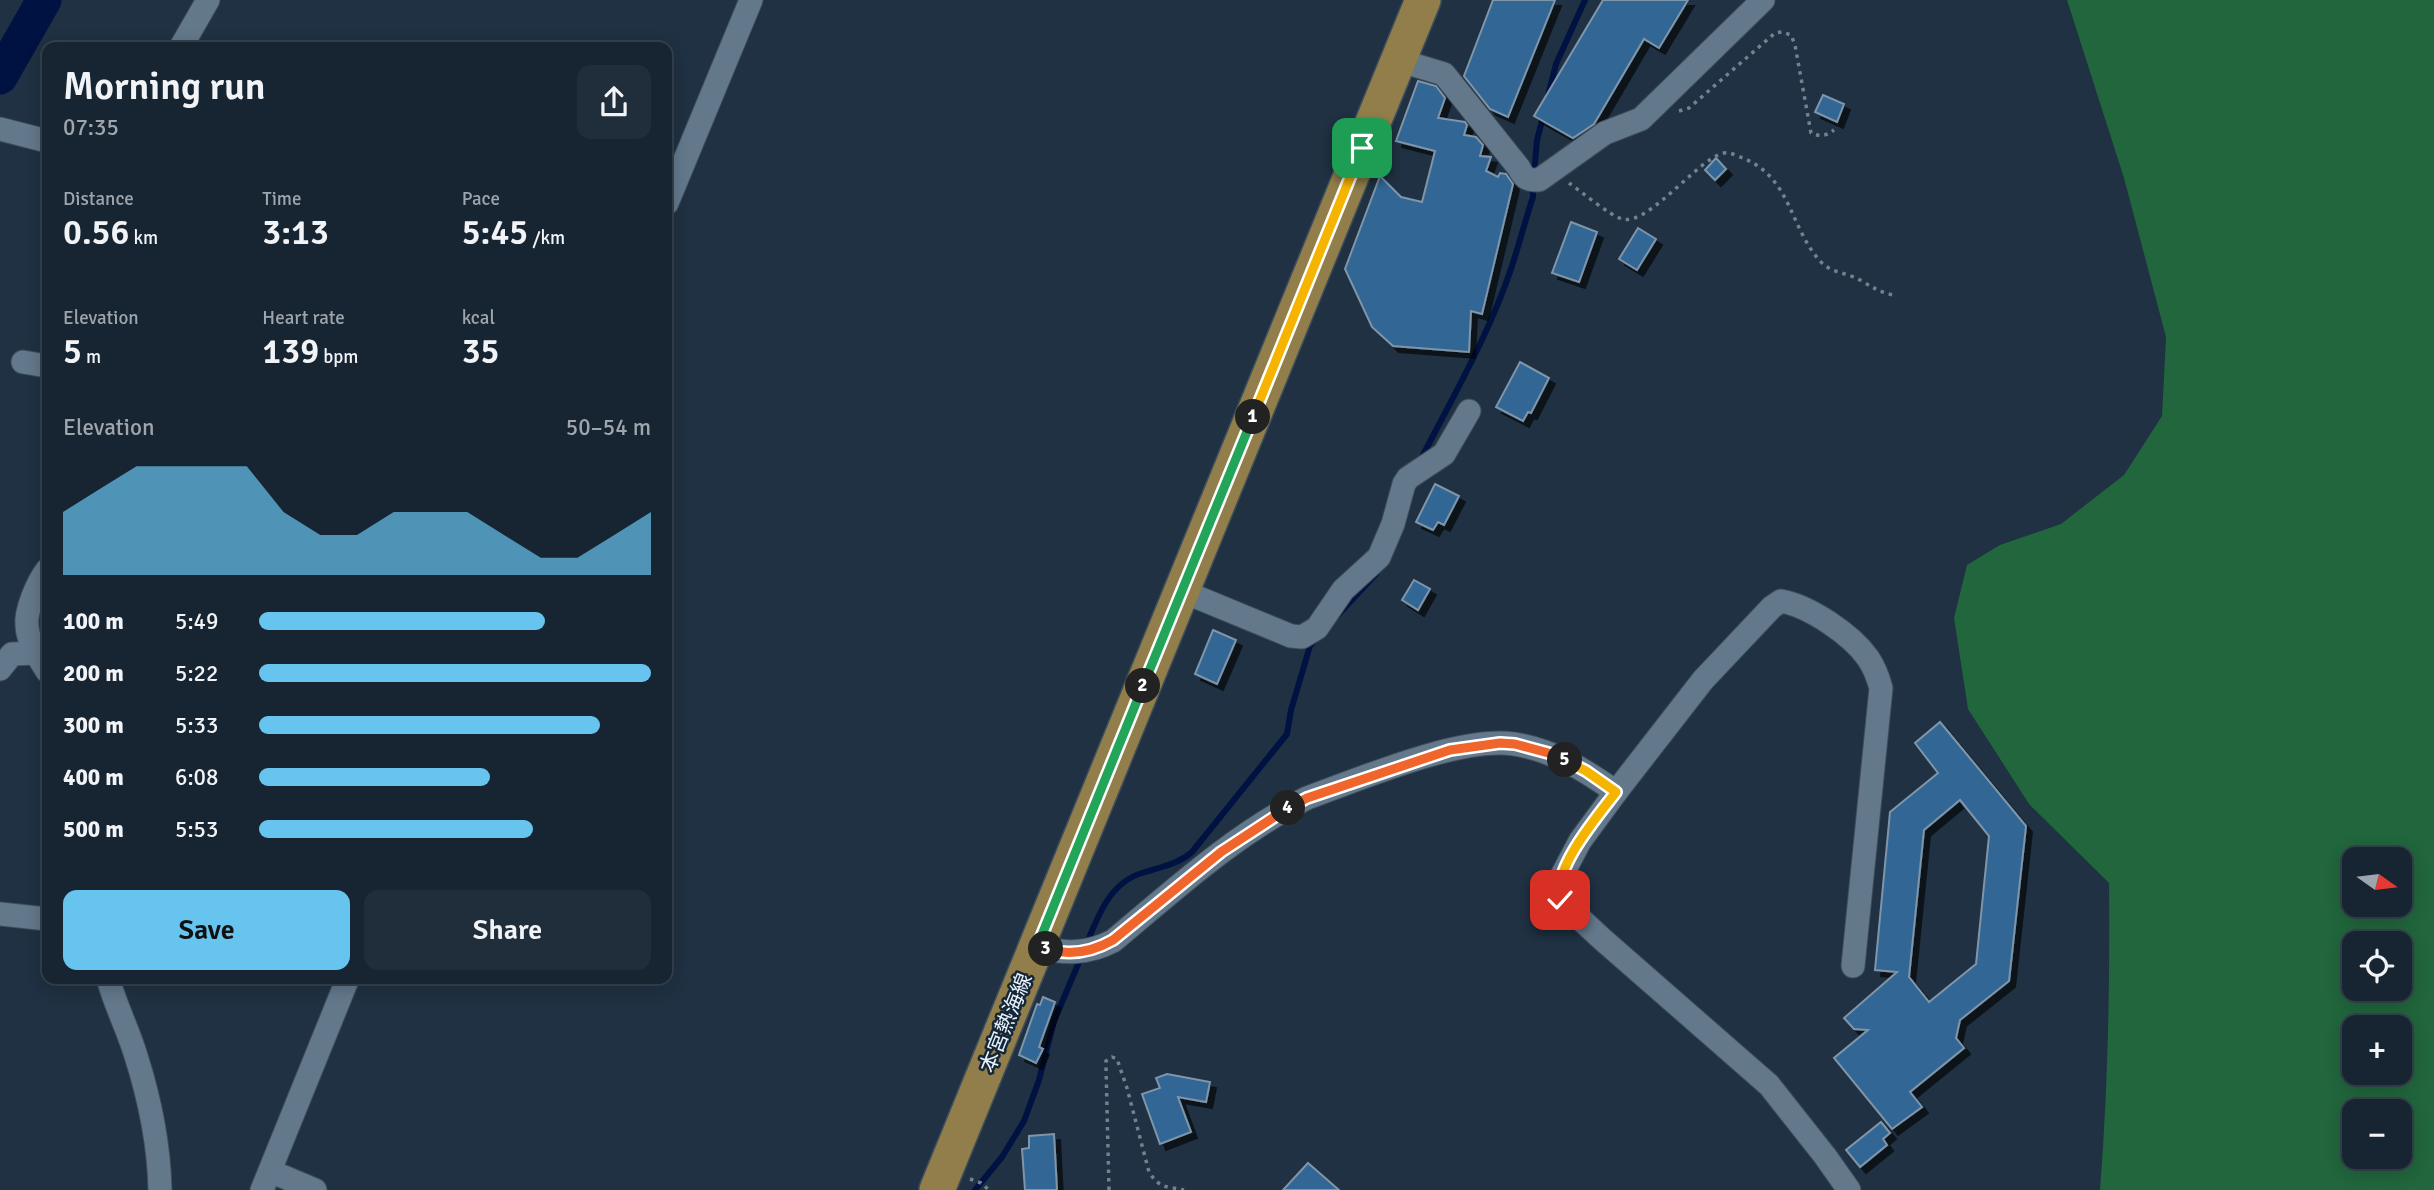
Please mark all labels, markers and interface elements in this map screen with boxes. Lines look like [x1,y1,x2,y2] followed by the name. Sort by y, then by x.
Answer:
[63,63,266,110] text: Morning run
[577,65,651,139] button: share
[63,113,119,142] text: 07:35
[1332,118,1392,178] pin
[1343,129,1381,167] icon: arrive
[63,187,134,211] text: Distance
[262,187,301,211] text: Time
[462,187,500,211] text: Pace
[63,211,129,254] text: 0.56
[262,211,329,254] text: 3:13
[462,211,528,254] text: 5:45
[129,226,158,250] text: km
[528,226,565,250] text: /km
[63,306,139,330] text: Elevation
[262,306,345,330] text: Heart rate
[462,306,495,330] text: kcal
[63,330,82,373] text: 5
[262,330,319,373] text: 139
[462,330,499,373] text: 35
[82,345,101,369] text: m
[319,345,358,369] text: bpm
[1236,400,1270,434] pin: 1
[1247,404,1258,428] text: 1
[63,413,155,442] text: Elevation
[566,413,651,442] text: 50–54 m
[63,607,124,636] text: 100 m
[175,607,218,636] text: 5:49
[63,659,124,688] text: 200 m
[175,659,218,688] text: 5:22
[1126,668,1160,704] pin: 2
[1137,673,1148,697] text: 2
[63,711,124,740] text: 300 m
[175,711,218,740] text: 5:33
[1548,742,1582,778] pin: 5
[1559,747,1570,771] text: 5
[63,763,124,792] text: 400 m
[175,763,218,792] text: 6:08
[1270,790,1306,826] pin: 4
[1282,795,1293,819] text: 4
[63,815,124,844] text: 500 m
[175,815,218,844] text: 5:53
[2342,847,2412,917] north arrow
[2342,847,2412,1169] map controls
[1530,870,1590,930] pin
[1541,881,1579,919] icon: check
[63,890,350,970] button: Save
[364,890,651,970] button: Share
[2342,931,2412,1001] button: locate
[1028,932,1064,967] pin: 3
[1040,936,1051,960] text: 3
[974,969,1038,1077] street label: 本宮熱海線
[2342,1015,2412,1085] button: +
[2342,1099,2412,1169] button: −

